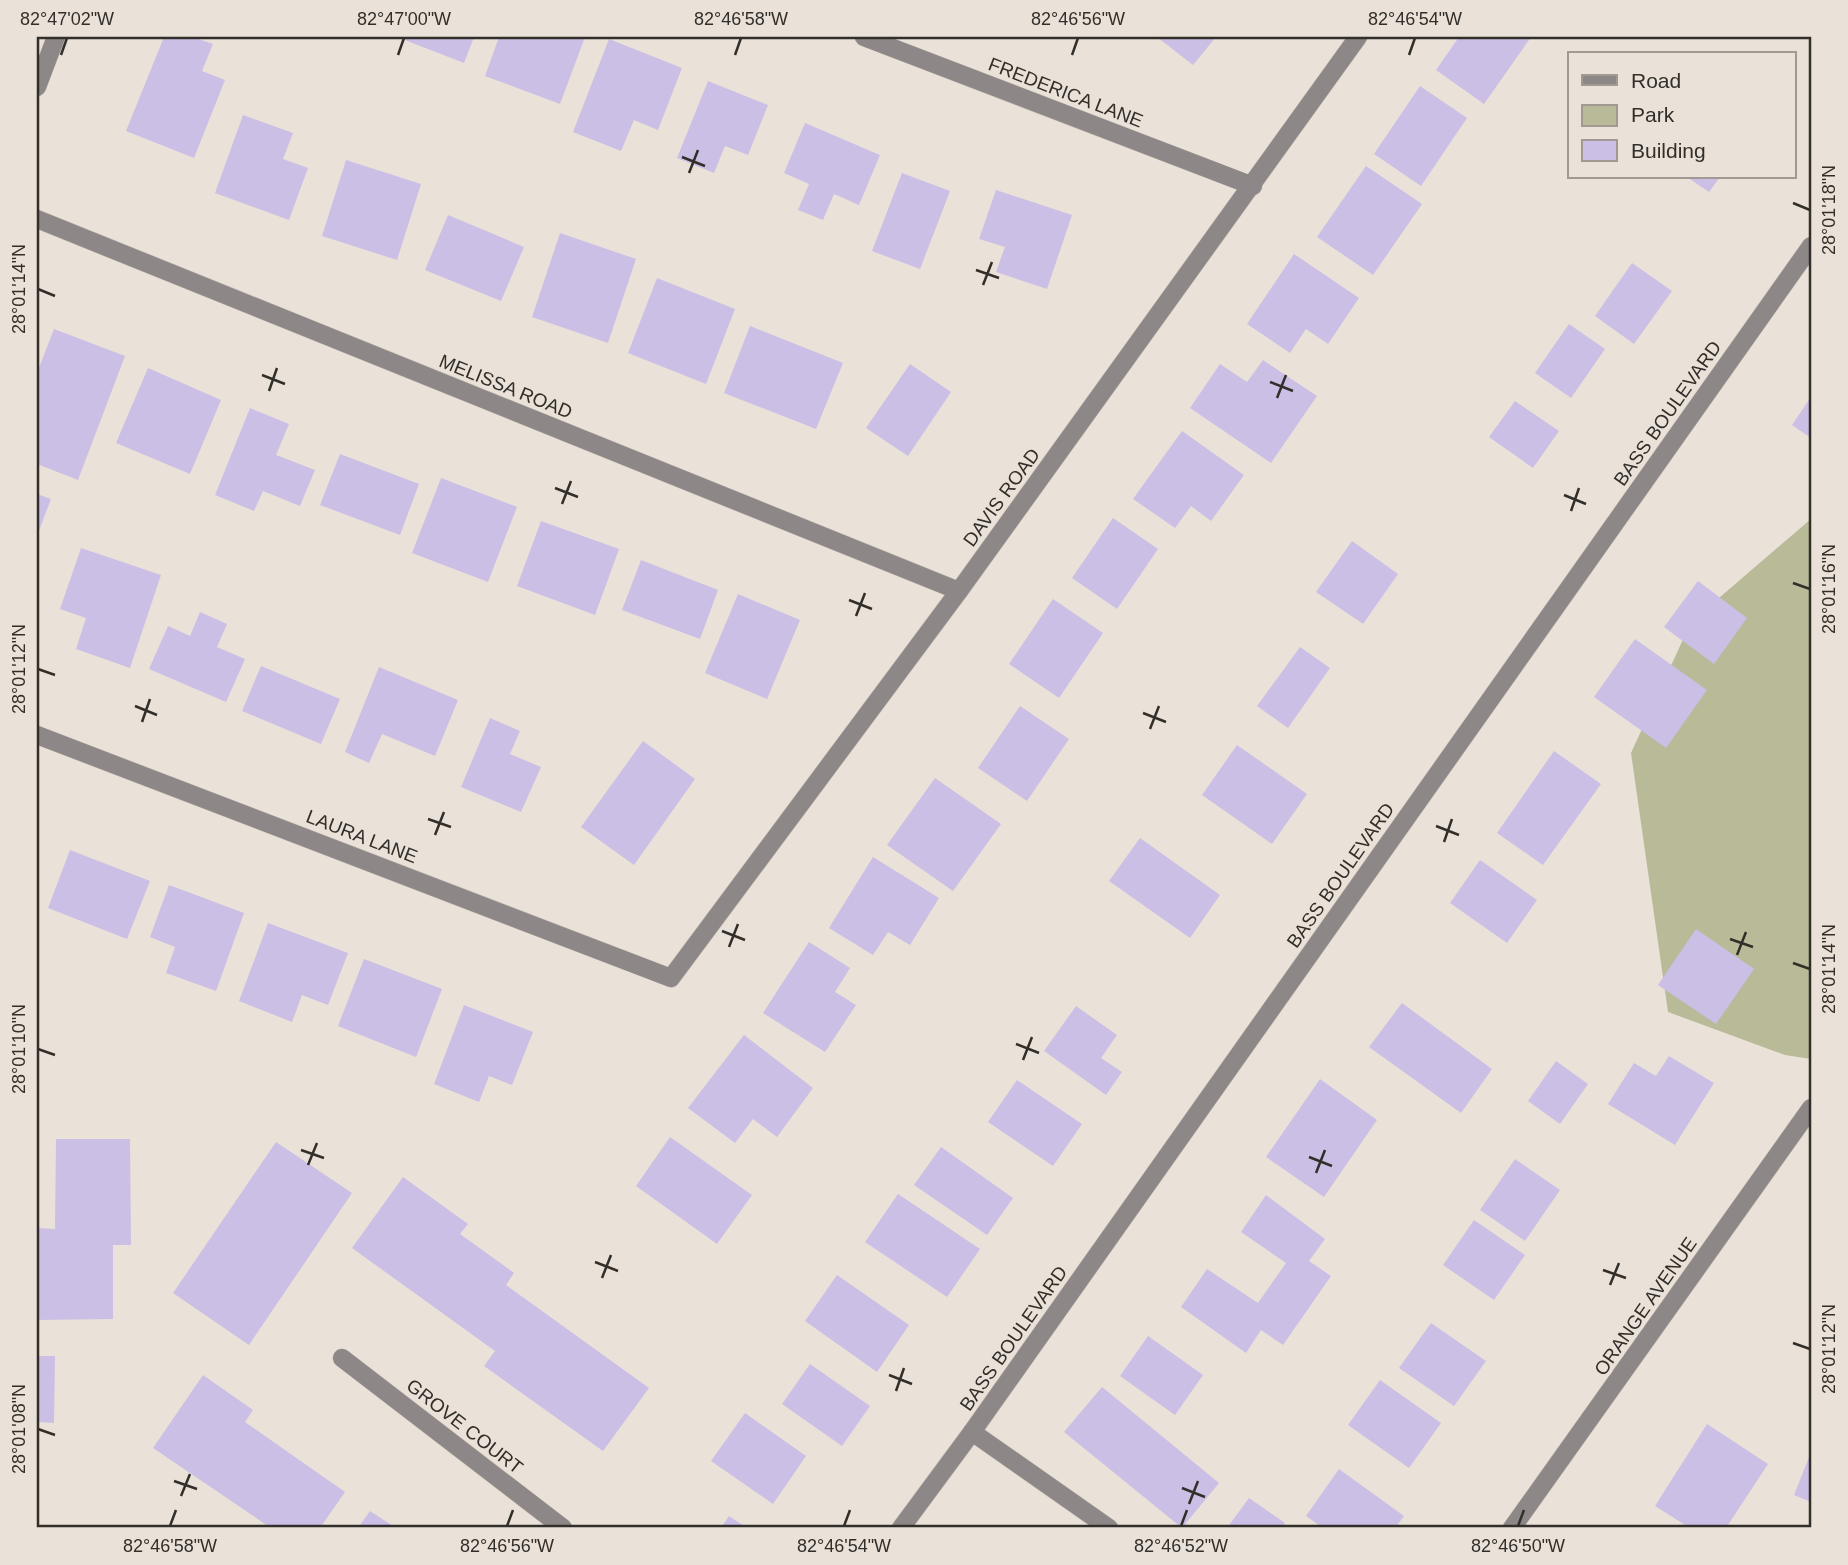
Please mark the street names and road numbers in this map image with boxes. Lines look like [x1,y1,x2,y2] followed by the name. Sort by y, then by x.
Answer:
[986,53,1146,132] street label: FREDERICA LANE
[1610,337,1725,490] street label: BASS BOULEVARD
[436,350,575,423] street label: MELISSA ROAD
[959,444,1044,550] street label: DAVIS ROAD
[1283,799,1398,952] street label: BASS BOULEVARD
[303,806,420,867] street label: LAURA LANE
[1590,1233,1701,1379] street label: ORANGE AVENUE
[956,1262,1071,1415] street label: BASS BOULEVARD
[403,1375,527,1478] street label: GROVE COURT

